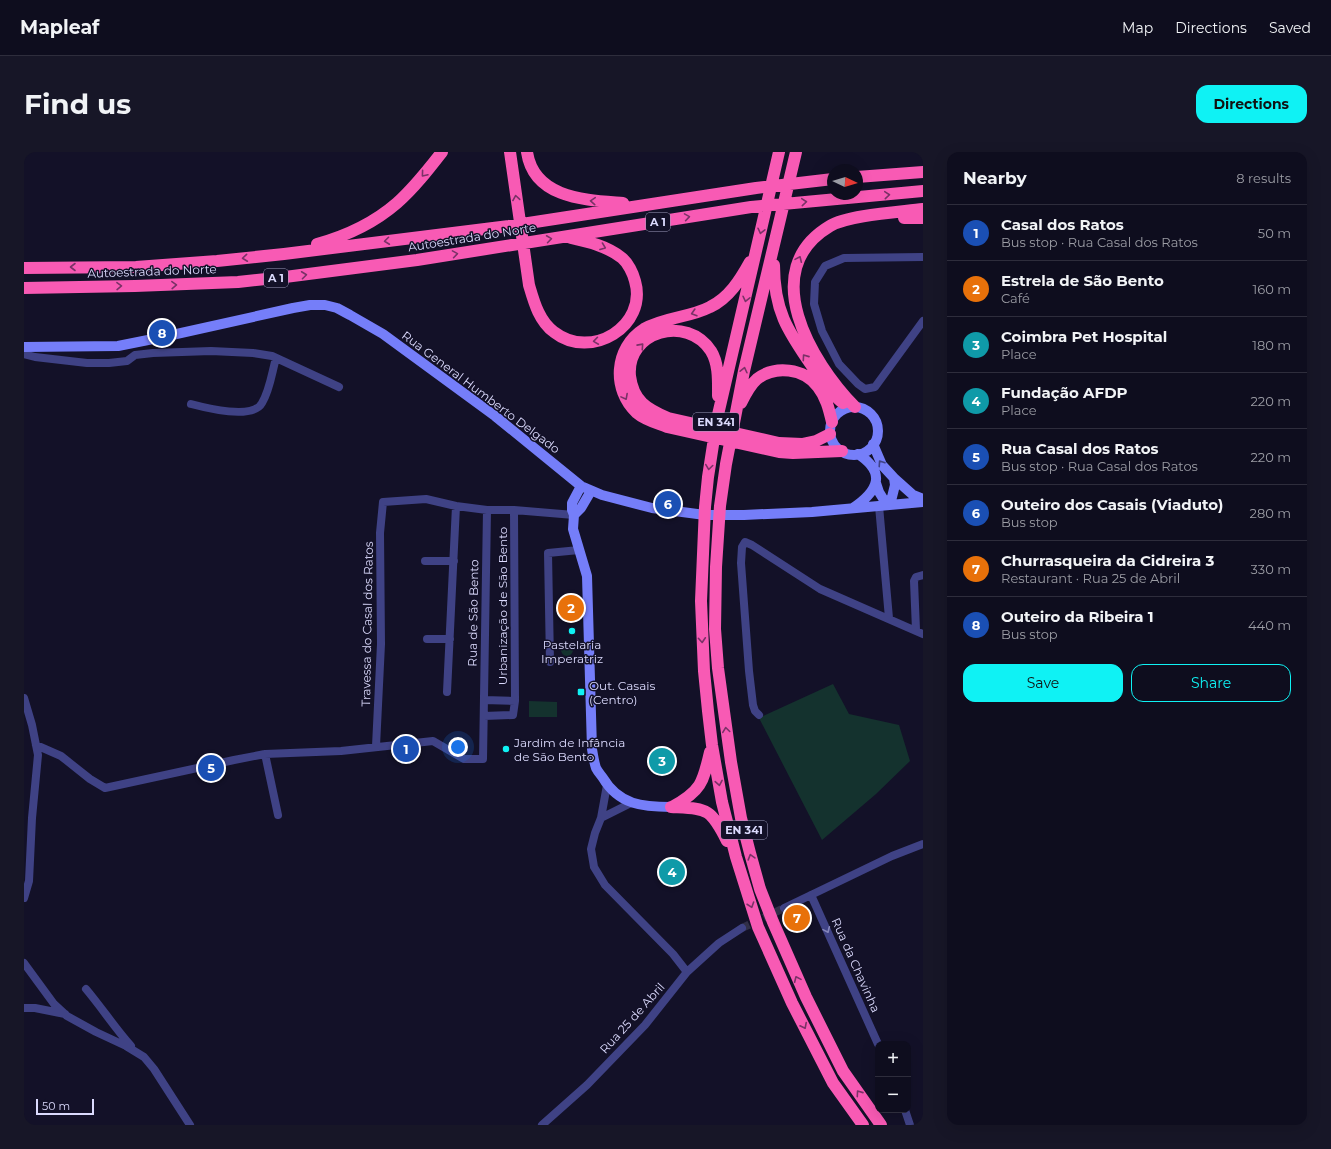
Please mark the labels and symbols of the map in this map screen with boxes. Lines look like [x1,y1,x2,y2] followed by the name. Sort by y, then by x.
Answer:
[827,164,863,200] north arrow
[421,170,428,177] one-way arrow
[884,190,890,199] one-way arrow
[512,195,521,201] one-way arrow
[590,196,597,205] one-way arrow
[801,198,807,207] one-way arrow
[646,213,670,231] road number: A 1
[684,214,690,222] one-way arrow
[407,219,537,255] street label: Autoestrada do Norte
[758,228,766,234] one-way arrow
[546,235,552,244] one-way arrow
[384,236,390,245] one-way arrow
[600,243,607,251] one-way arrow
[452,250,458,259] one-way arrow
[242,254,248,263] one-way arrow
[794,255,802,263] one-way arrow
[87,261,217,281] street label: Autoestrada do Norte
[70,263,76,271] one-way arrow
[264,269,288,287] road number: A 1
[301,271,307,280] one-way arrow
[171,280,177,289] one-way arrow
[116,282,122,291] one-way arrow
[742,296,750,302] one-way arrow
[691,308,698,317] one-way arrow
[149,318,175,348] pin: 8
[399,328,563,456] street label: Rua General Humberto Delgado
[593,336,599,345] one-way arrow
[636,343,644,351] one-way arrow
[802,354,810,361] one-way arrow
[740,367,748,374] one-way arrow
[620,393,628,400] one-way arrow
[693,413,739,431] road number: EN 341
[879,460,886,467] one-way arrow
[705,464,714,470] one-way arrow
[655,489,681,519] pin: 6
[495,527,510,685] street label: Urbanização de São Bento
[358,541,376,707] street label: Travessa do Casal dos Ratos
[465,559,481,667] street label: Rua de São Bento
[558,593,584,623] pin: 2
[567,626,577,636] marker: Pastelaria Imperatriz
[541,637,603,666] place label: Pastelaria Imperatriz
[698,637,706,643] one-way arrow
[589,678,655,707] place label: Out. Casais (Centro)
[576,687,586,697] marker: Out. Casais (Centro)
[722,727,731,733] one-way arrow
[393,734,419,764] pin: 1
[513,735,625,764] place label: Jardim de Infância de São Bento
[448,737,468,757] your location
[501,744,511,754] marker: Jardim de Infância de São Bento
[649,746,675,776] pin: 3
[198,753,224,783] pin: 5
[714,780,723,786] one-way arrow
[721,821,767,839] road number: EN 341
[747,854,756,861] one-way arrow
[659,857,685,887] pin: 4
[746,902,754,909] one-way arrow
[784,903,810,933] pin: 7
[828,915,884,1015] street label: Rua da Chavinha
[822,926,830,934] one-way arrow
[794,975,802,982] one-way arrow
[596,979,668,1057] street label: Rua 25 de Abril
[799,1022,806,1029] one-way arrow
[856,1090,863,1097] one-way arrow
[36,1097,94,1116] scale bar

